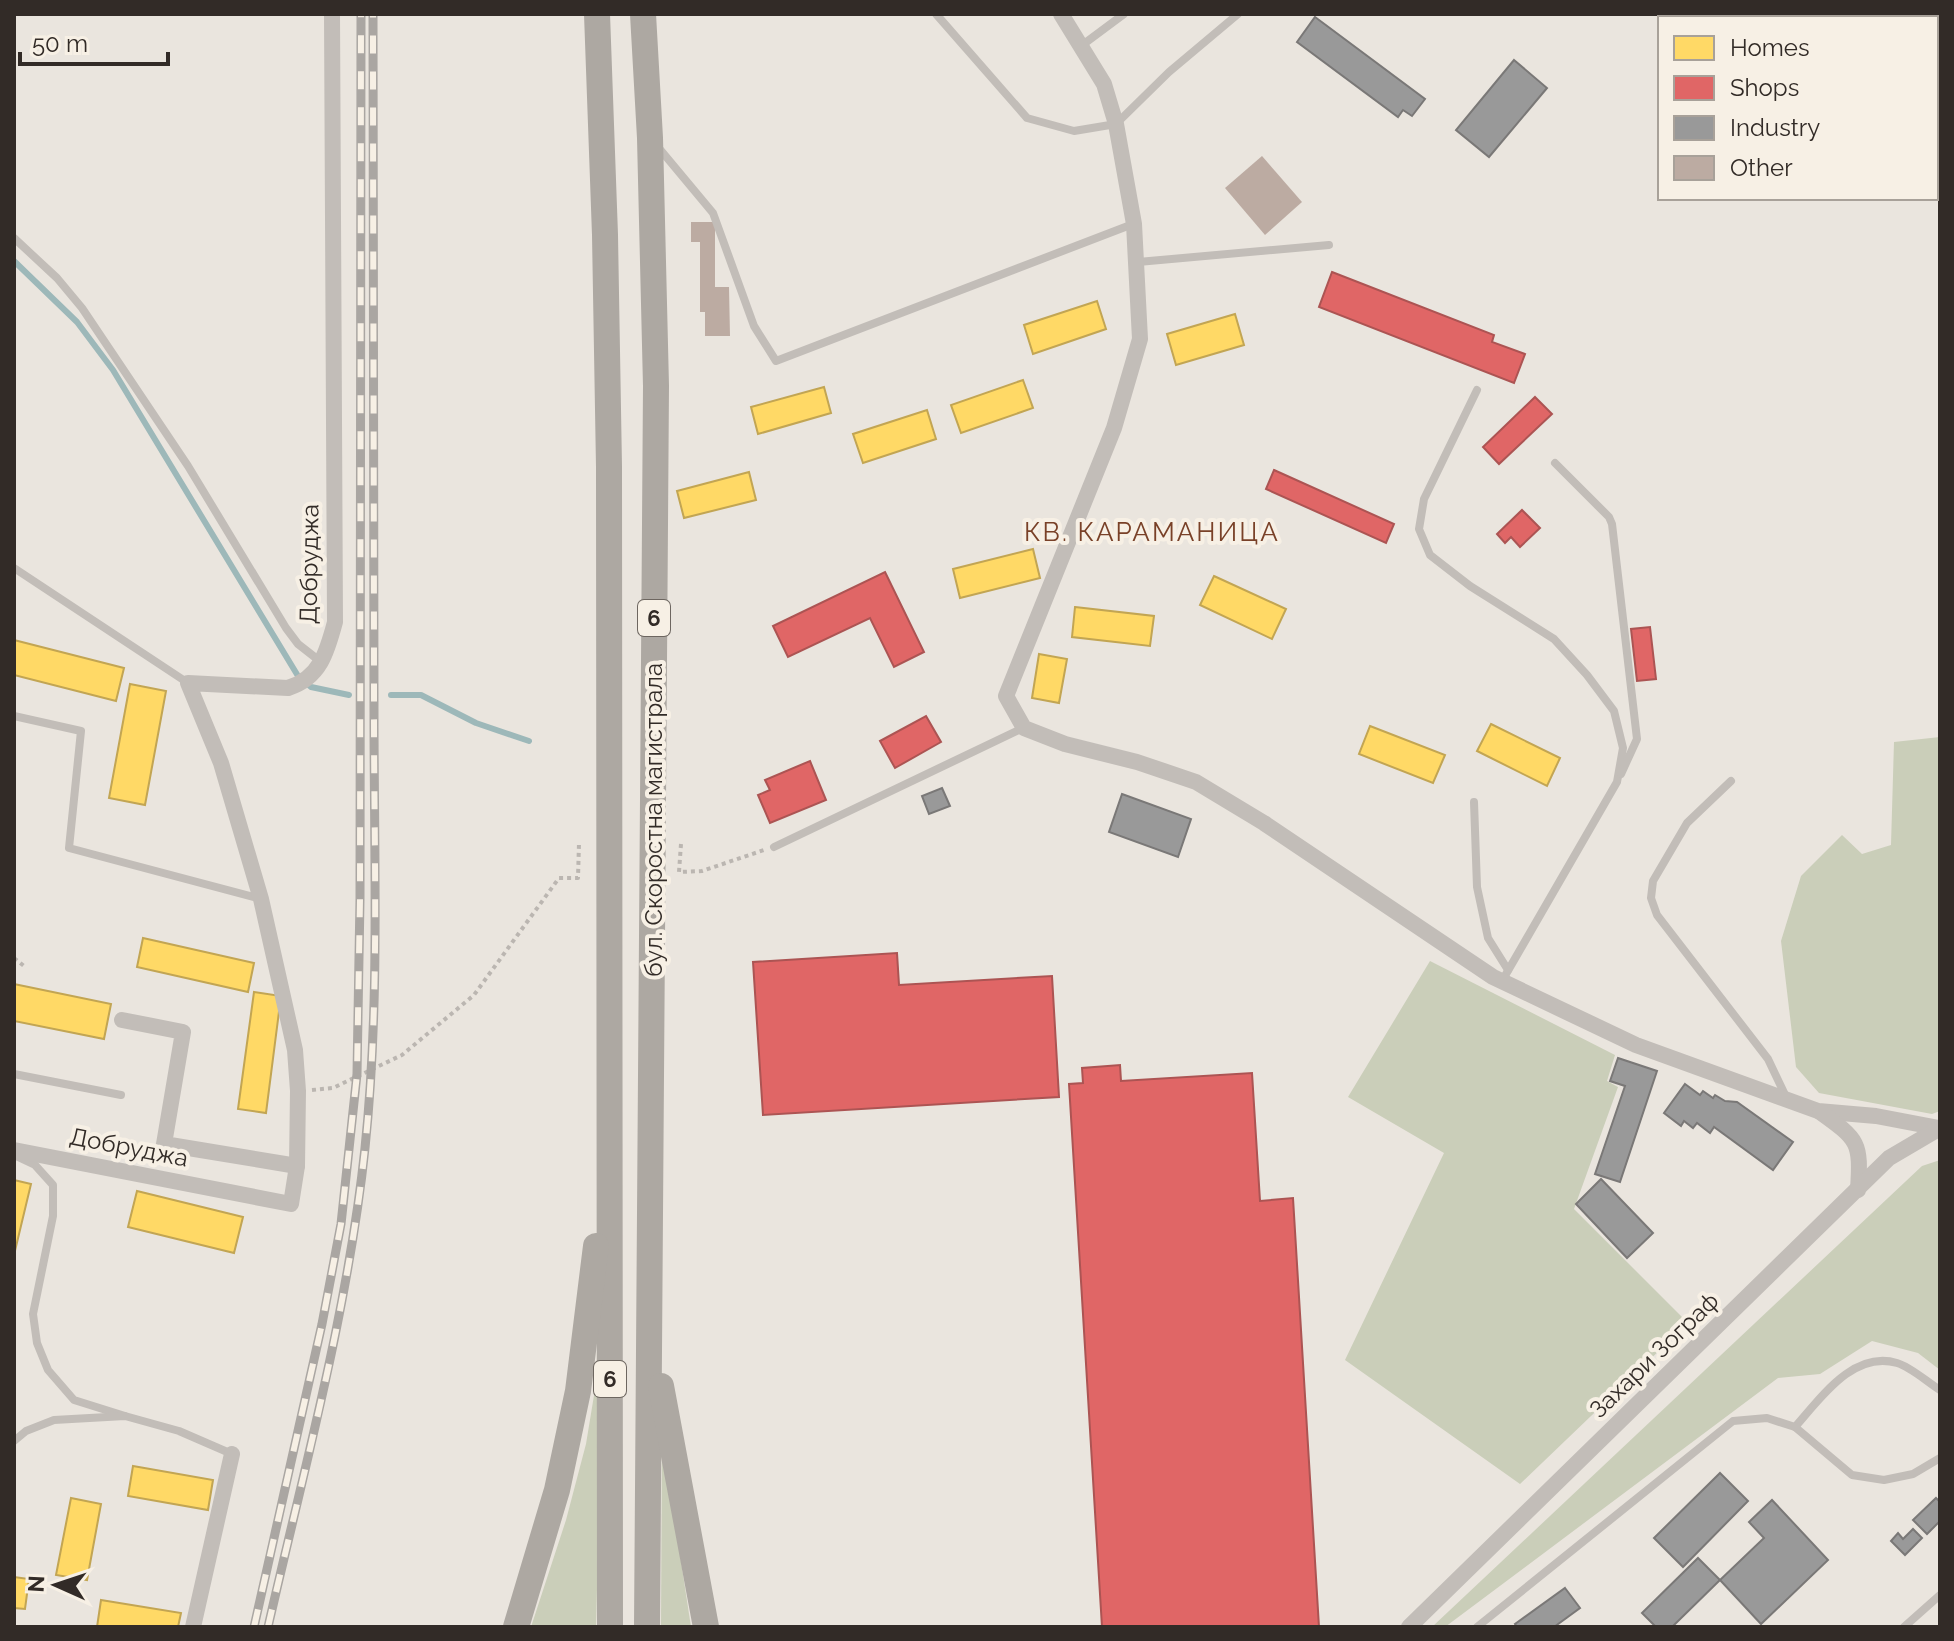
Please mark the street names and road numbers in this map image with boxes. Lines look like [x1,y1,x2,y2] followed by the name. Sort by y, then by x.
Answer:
[293,504,325,624] street label: Добруджа
[638,600,670,636] road number: 6
[639,663,668,977] street label: бул. Скоростна магистрала
[67,1121,191,1173] street label: Добруджа
[1583,1286,1725,1424] street label: Захари Зограф
[594,1361,626,1397] road number: 6

